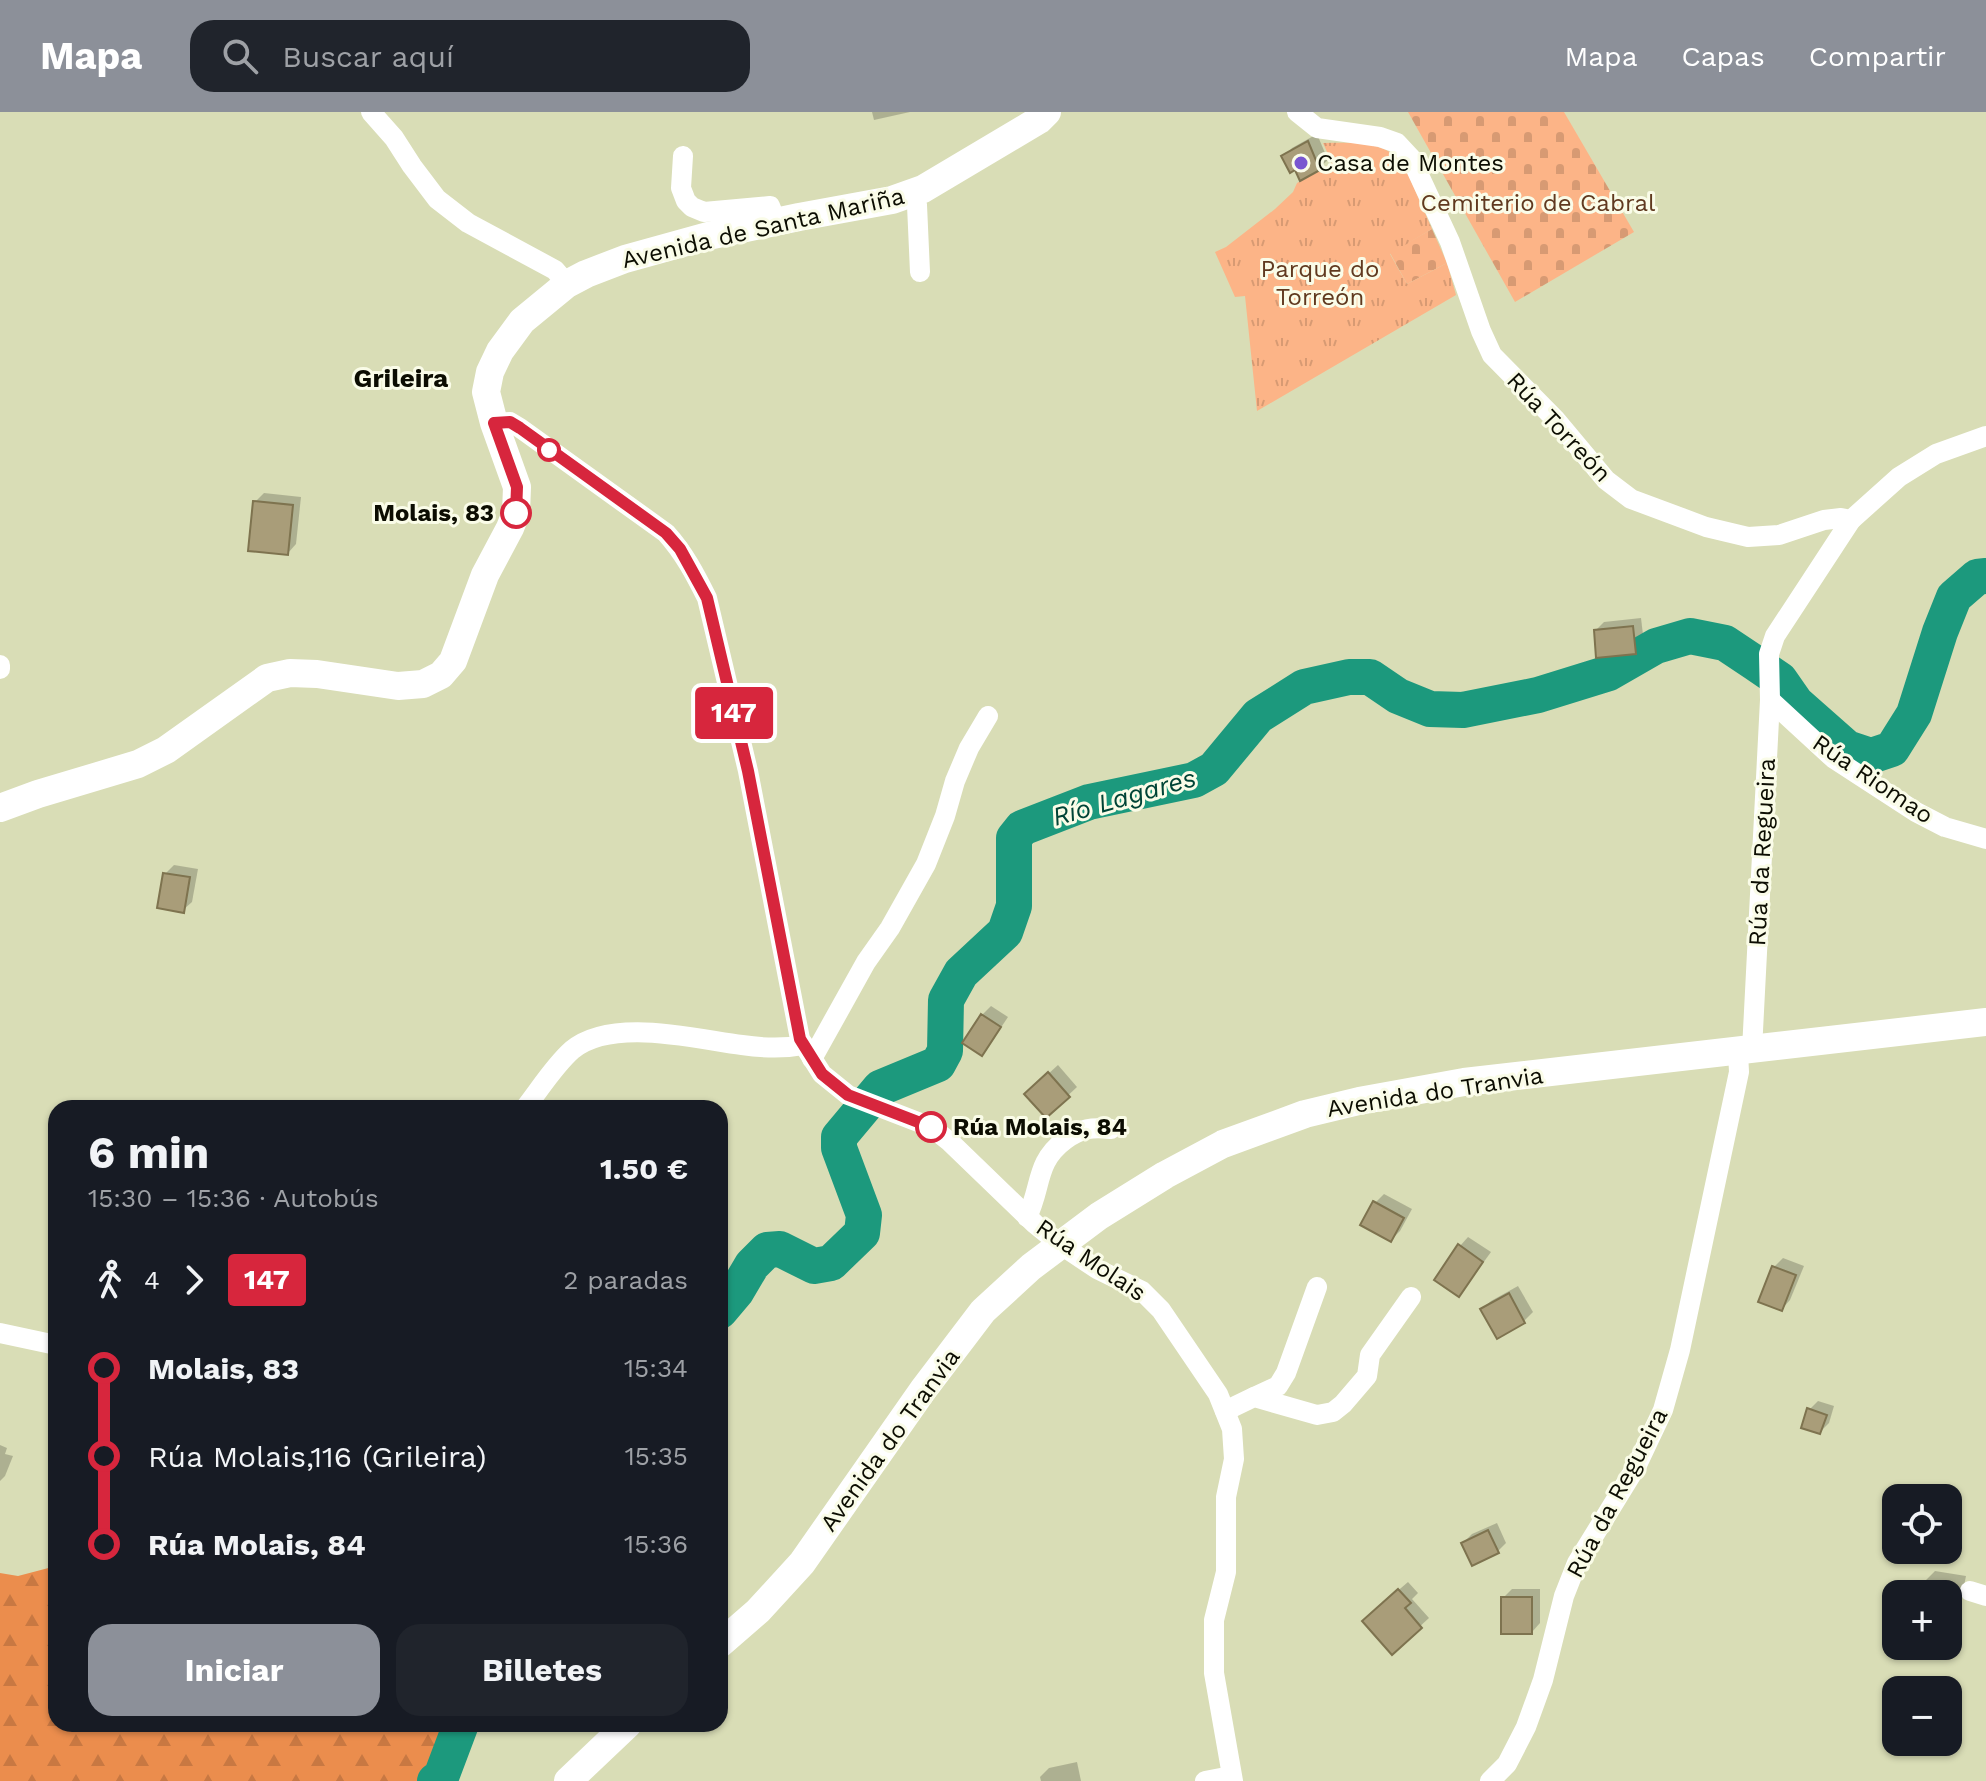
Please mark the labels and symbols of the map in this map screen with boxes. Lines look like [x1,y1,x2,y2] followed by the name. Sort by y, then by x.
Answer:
[1317,149,1504,177] place label: Casa de Montes
[1292,154,1310,172] marker: Casa de Montes
[619,182,907,274] street label: Avenida de Santa Mariña
[1421,189,1656,217] park label: Cemiterio de Cabral
[1261,255,1379,311] park label: Parque do Torreón
[354,363,448,393] district label: Grileira
[1501,366,1617,488] street label: Rúa Torreón
[538,439,560,461] unlabelled marker
[501,498,531,528] marker: Molais, 83
[373,499,494,527] place label: Molais, 83
[688,687,780,739] line badge: 147
[1807,728,1939,830] street label: Rúa Riomao
[1743,757,1781,947] street label: Rúa da Regueira
[1049,762,1199,832] water label: Río Lagares
[1325,1061,1545,1123] street label: Avenida do Tranvia
[916,1112,946,1142] marker: Rúa Molais, 84
[953,1113,1127,1141] place label: Rúa Molais, 84
[1031,1213,1151,1307] street label: Rúa Molais
[814,1343,966,1537] street label: Avenida do Tranvia
[1560,1403,1674,1583] street label: Rúa da Regueira

